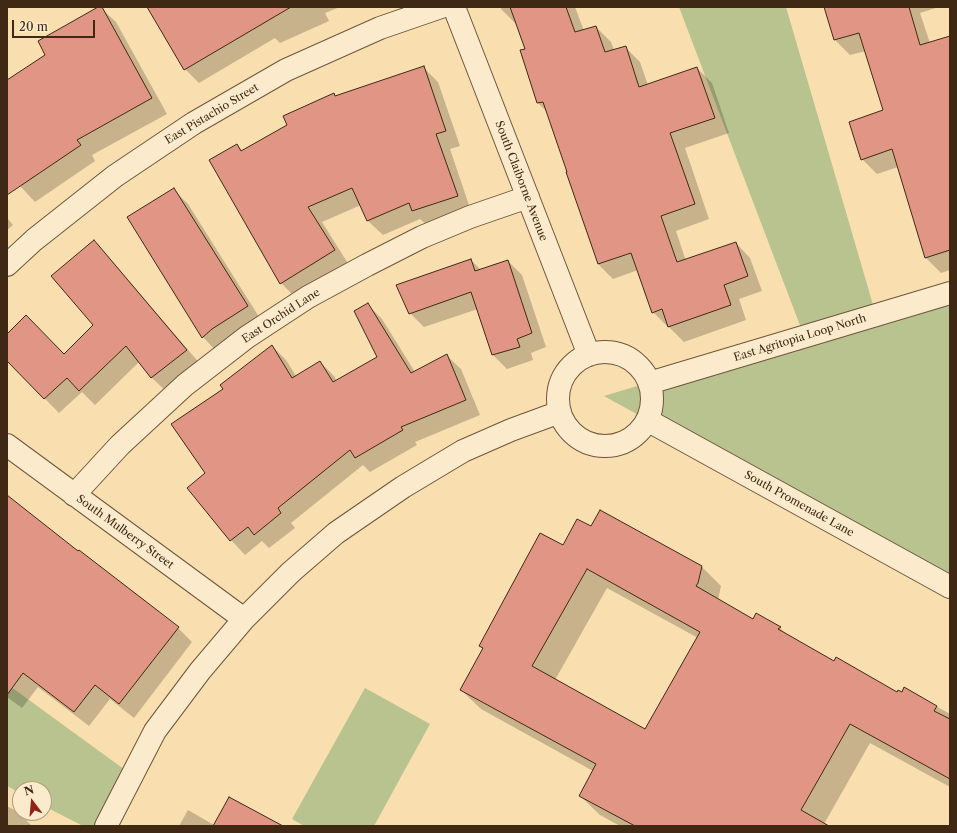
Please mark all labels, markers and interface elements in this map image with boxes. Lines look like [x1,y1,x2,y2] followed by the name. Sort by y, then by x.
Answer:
[14,12,97,38] scale bar
[19,19,48,34] text: 20 m
[163,81,261,147] street label: East Pistachio Street
[492,119,550,243] street label: South Claiborne Avenue
[240,286,322,346] street label: East Orchid Lane
[732,312,868,364] street label: East Agritopia Loop North
[742,468,856,540] street label: South Promenade Lane
[74,492,176,572] street label: South Mulberry Street
[12,781,52,821] north arrow
[22,782,35,798] text: N

